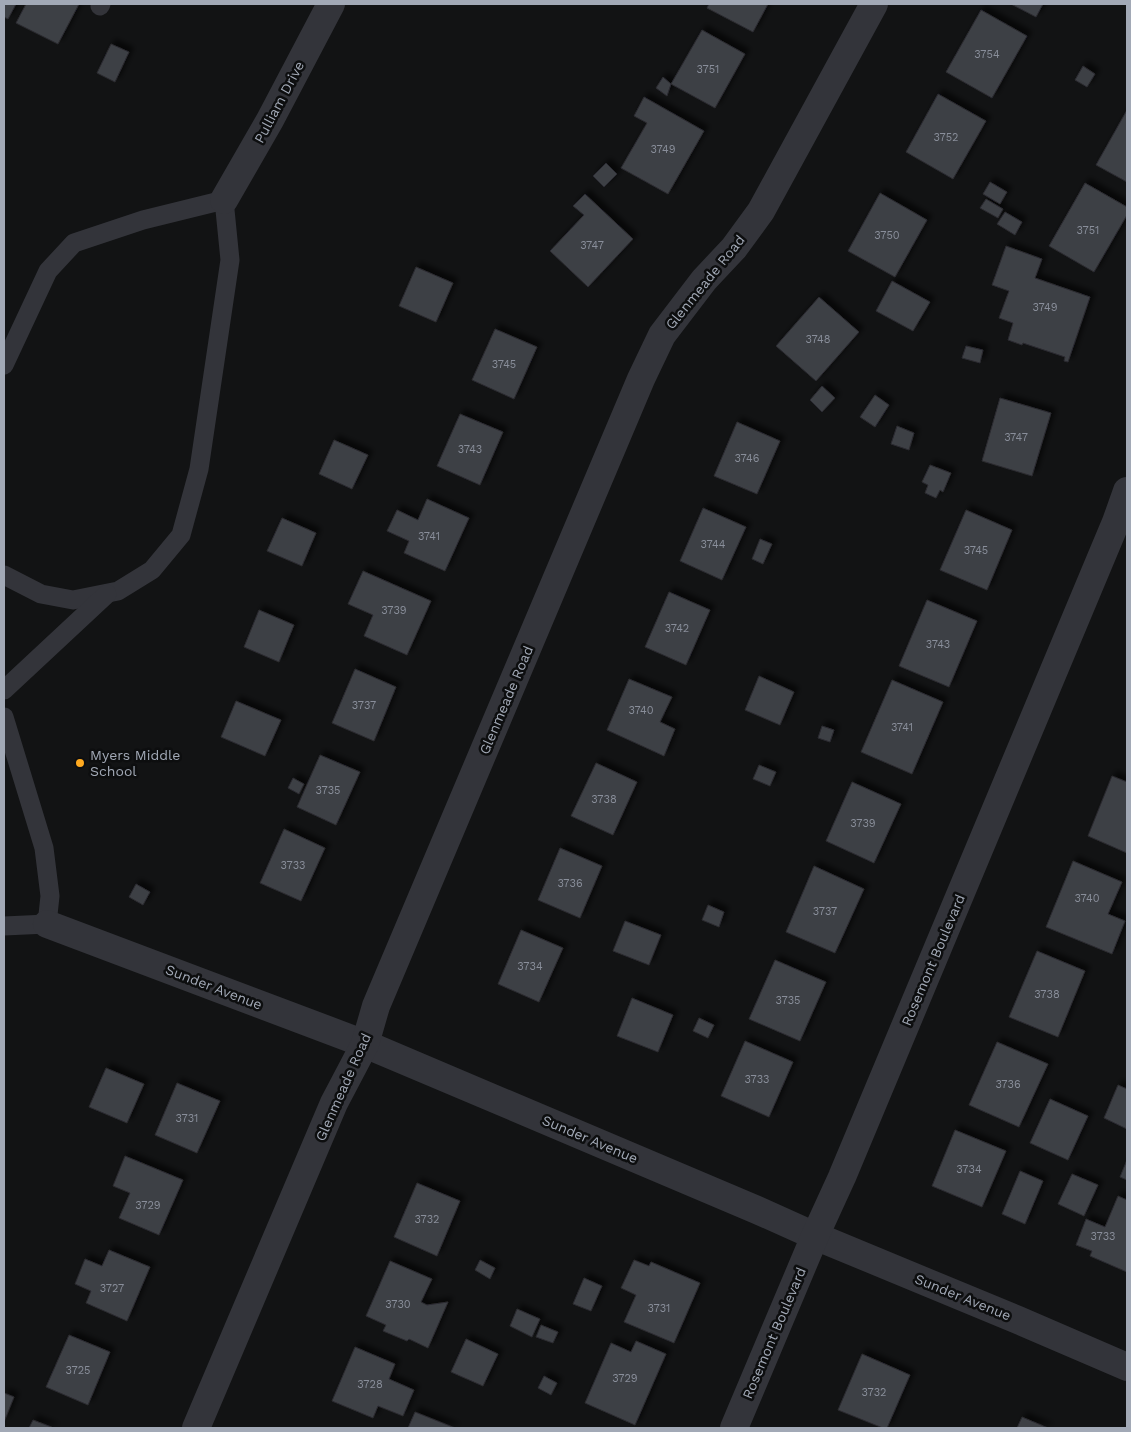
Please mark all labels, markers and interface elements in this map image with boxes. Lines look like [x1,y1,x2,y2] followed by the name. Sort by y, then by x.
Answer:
[974,48,1000,61] house number: 3754
[251,58,307,146] street label: Pulliam Drive
[697,63,719,76] house number: 3751
[934,131,958,144] house number: 3752
[651,143,676,156] house number: 3749
[1077,224,1099,237] house number: 3751
[874,229,900,242] house number: 3750
[662,232,748,332] street label: Glenmeade Road
[580,239,604,252] house number: 3747
[1033,301,1058,314] house number: 3749
[806,333,831,346] house number: 3748
[492,358,516,371] house number: 3745
[1004,431,1028,444] house number: 3747
[458,443,482,456] house number: 3743
[735,452,760,465] house number: 3746
[418,530,440,543] house number: 3741
[701,538,726,551] house number: 3744
[964,544,988,557] house number: 3745
[381,604,407,617] house number: 3739
[665,622,689,635] house number: 3742
[926,638,950,651] house number: 3743
[476,643,536,757] street label: Glenmeade Road
[352,699,376,712] house number: 3737
[629,704,654,717] house number: 3740
[891,721,913,734] house number: 3741
[90,747,180,779] place label: Myers Middle School
[74,757,86,769] marker: Myers Middle School
[316,784,340,797] house number: 3735
[591,793,617,806] house number: 3738
[850,817,876,830] house number: 3739
[281,859,305,872] house number: 3733
[557,877,583,890] house number: 3736
[898,892,968,1028] street label: Rosemont Boulevard
[1075,892,1100,905] house number: 3740
[813,905,837,918] house number: 3737
[517,960,543,973] house number: 3734
[163,961,265,1013] street label: Sunder Avenue
[1034,988,1060,1001] house number: 3738
[776,994,800,1007] house number: 3735
[312,1031,374,1143] street label: Glenmeade Road
[745,1073,769,1086] house number: 3733
[995,1078,1021,1091] house number: 3736
[176,1112,198,1125] house number: 3731
[540,1112,640,1166] street label: Sunder Avenue
[956,1163,982,1176] house number: 3734
[135,1199,161,1212] house number: 3729
[415,1213,439,1226] house number: 3732
[1091,1230,1115,1243] house number: 3733
[739,1265,809,1401] street label: Rosemont Boulevard
[913,1270,1013,1324] street label: Sunder Avenue
[100,1282,124,1295] house number: 3727
[385,1298,411,1311] house number: 3730
[648,1302,670,1315] house number: 3731
[66,1364,90,1377] house number: 3725
[612,1372,638,1385] house number: 3729
[357,1378,383,1391] house number: 3728
[862,1386,886,1399] house number: 3732

